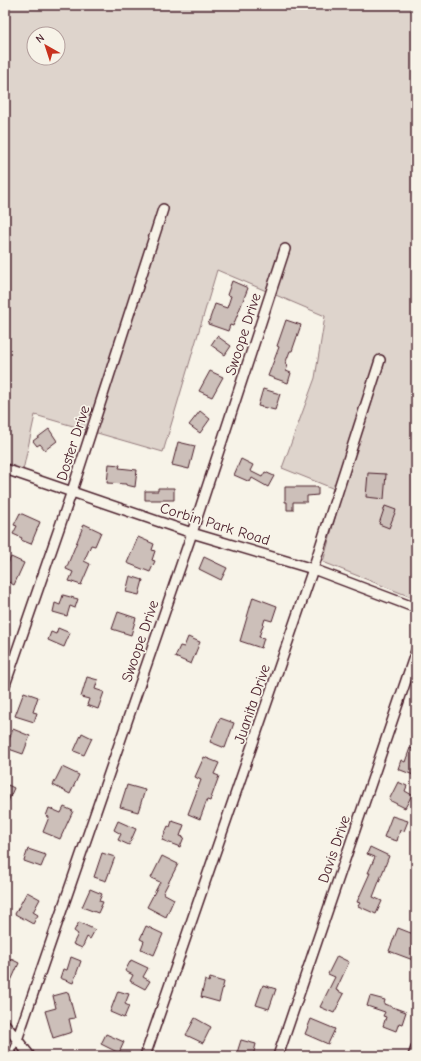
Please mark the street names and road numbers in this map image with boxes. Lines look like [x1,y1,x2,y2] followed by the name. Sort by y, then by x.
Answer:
[221,290,265,377] street label: Swoope Drive
[52,403,94,483] street label: Doster Drive
[158,499,272,549] street label: Corbin Park Road
[118,597,163,684] street label: Swoope Drive
[230,661,274,746] street label: Juanita Drive
[314,812,354,885] street label: Davis Drive

